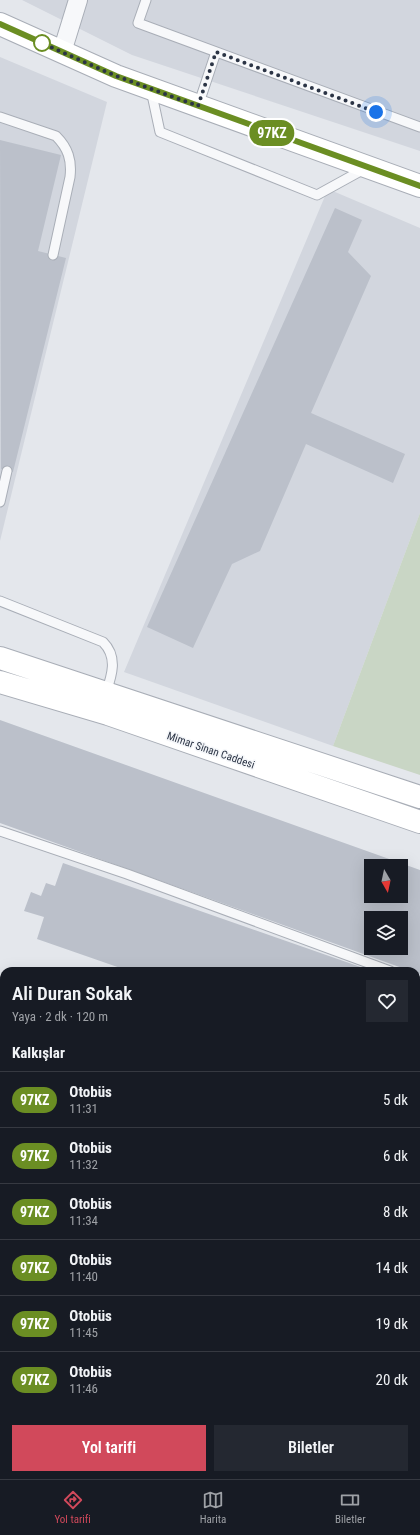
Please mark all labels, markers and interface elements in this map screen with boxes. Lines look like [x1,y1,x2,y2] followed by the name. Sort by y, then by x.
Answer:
[33,34,51,52] unlabelled marker
[366,102,386,122] your location
[244,120,300,146] line badge: 97KZ
[257,125,287,141] text: 97KZ
[165,729,256,772] street label: Mimar Sinan Caddesi
[364,859,408,903] north arrow
[364,859,408,955] map controls
[364,911,408,955] button: layers
[366,980,408,1022] button: heart
[12,982,132,1005] text: Ali Duran Sokak
[12,1009,108,1024] text: Yaya · 2 dk · 120 m
[12,1044,65,1062] text: Kalkışlar
[69,1083,112,1101] text: Otobüs
[383,1091,408,1109] text: 5 dk
[20,1092,49,1108] text: 97KZ
[69,1101,98,1116] text: 11:31
[69,1139,112,1157] text: Otobüs
[383,1147,408,1165] text: 6 dk
[20,1148,49,1164] text: 97KZ
[69,1157,98,1172] text: 11:32
[69,1195,112,1213] text: Otobüs
[383,1203,408,1221] text: 8 dk
[20,1204,49,1220] text: 97KZ
[69,1213,98,1228] text: 11:34
[69,1251,112,1269] text: Otobüs
[376,1259,408,1277] text: 14 dk
[20,1260,49,1276] text: 97KZ
[69,1269,98,1284] text: 11:40
[69,1307,112,1325] text: Otobüs
[376,1315,408,1333] text: 19 dk
[20,1316,49,1332] text: 97KZ
[69,1325,98,1340] text: 11:45
[69,1363,112,1381] text: Otobüs
[376,1371,408,1389] text: 20 dk
[20,1372,49,1388] text: 97KZ
[69,1381,98,1396] text: 11:46
[12,1425,206,1471] button: Yol tarifi
[214,1425,408,1471] button: Biletler
[54,1489,91,1526] tab: Yol tarifi
[200,1489,226,1526] tab: Harita
[335,1489,366,1526] tab: Biletler

